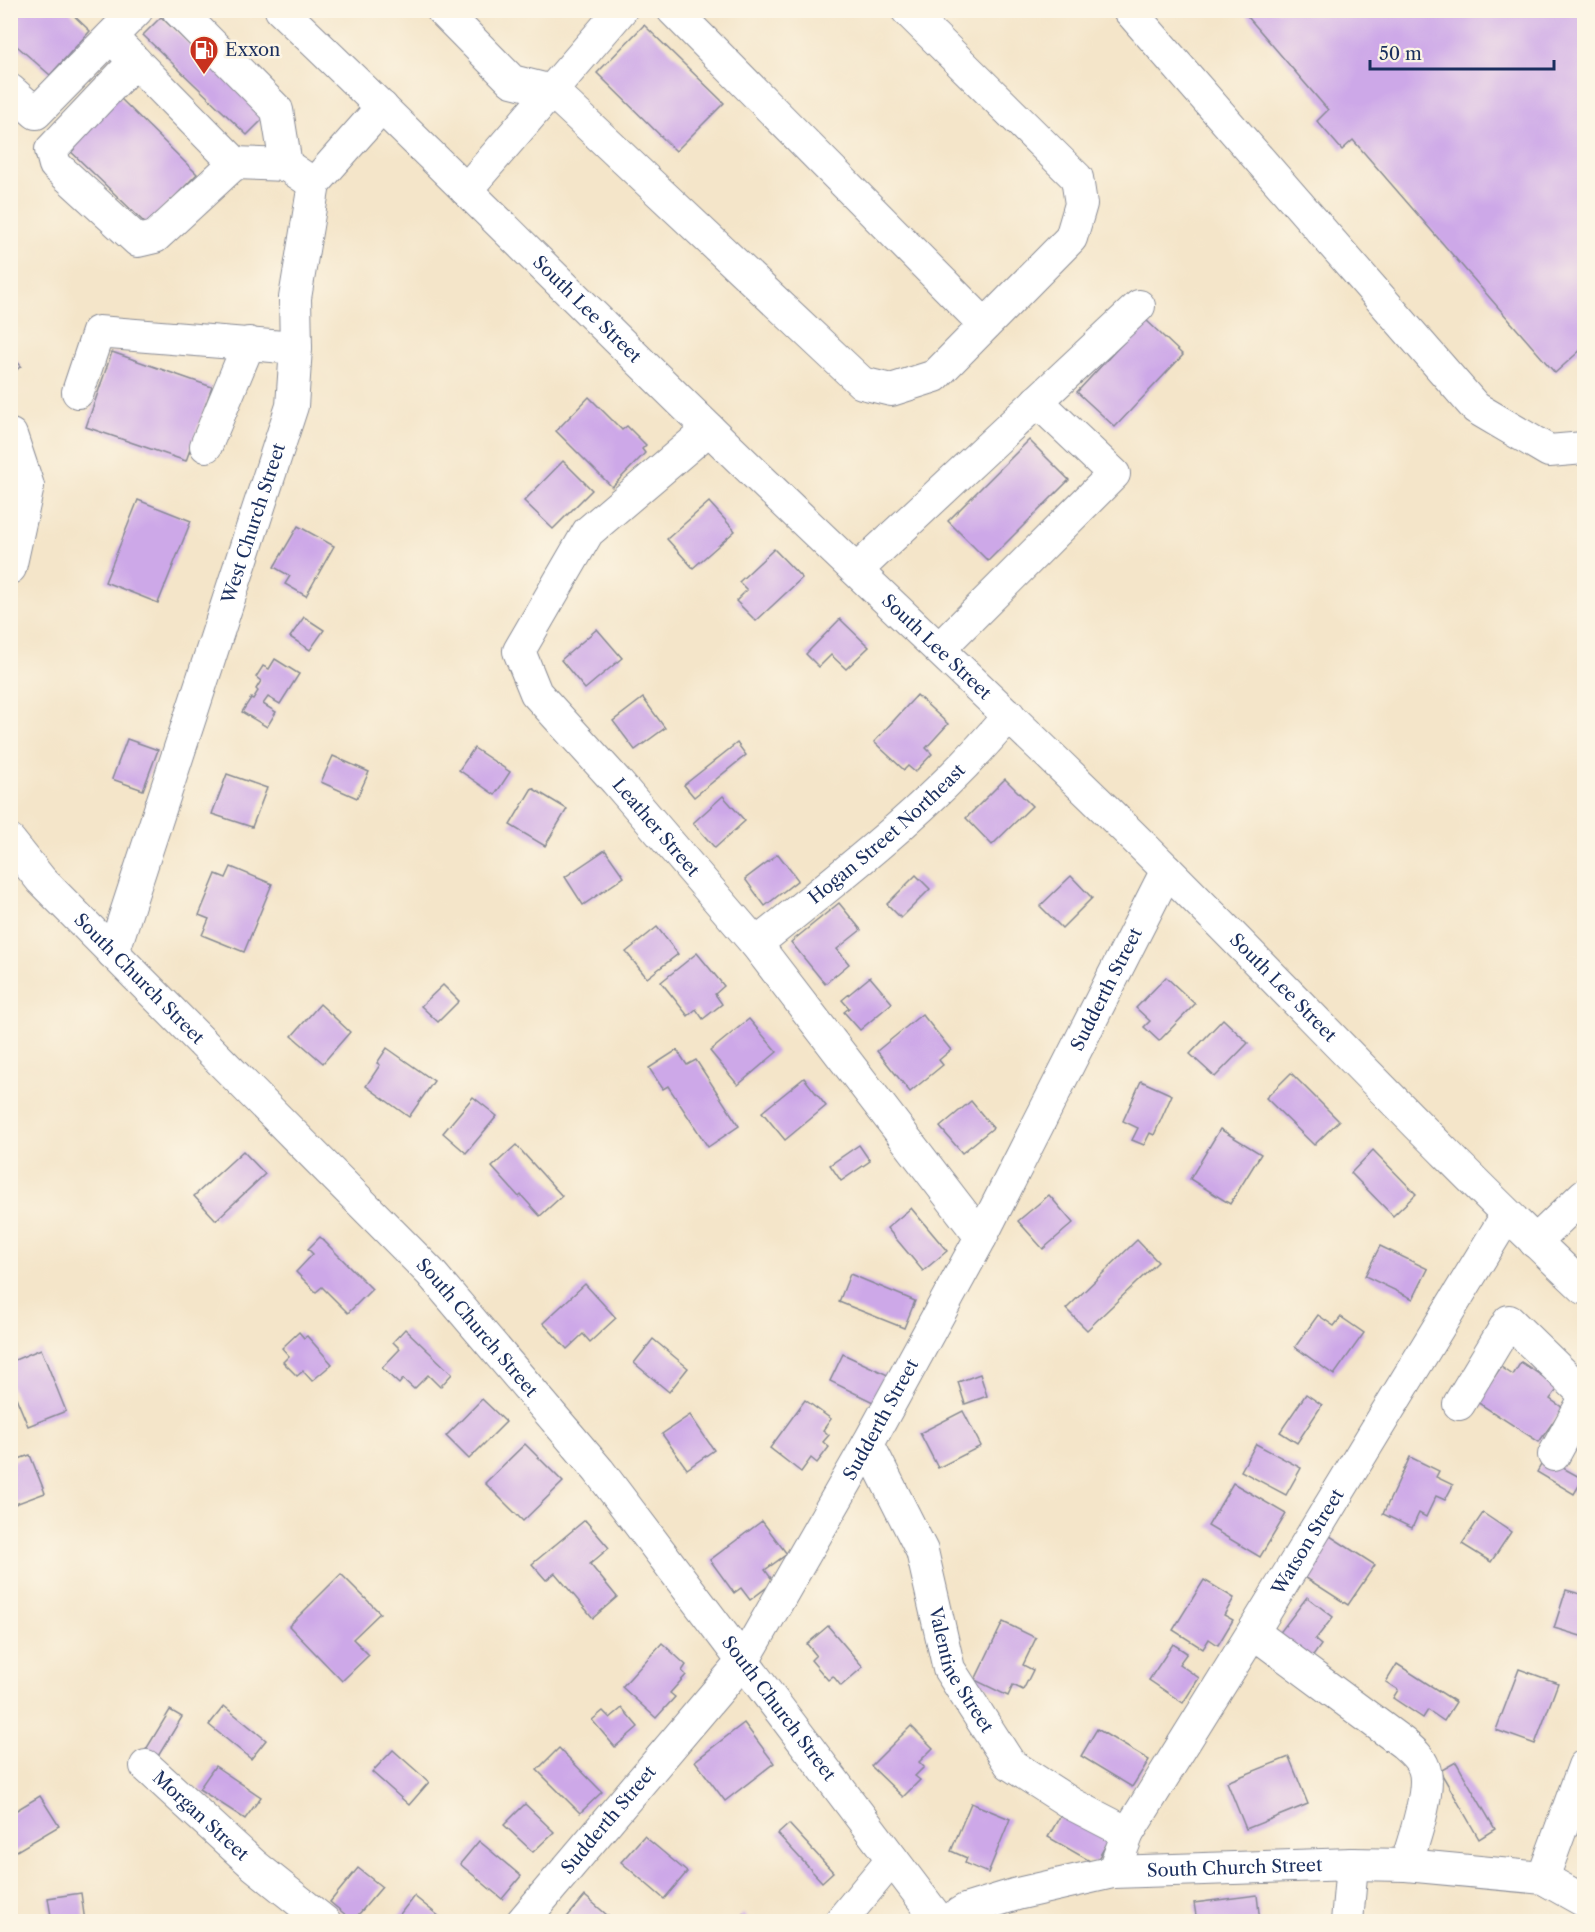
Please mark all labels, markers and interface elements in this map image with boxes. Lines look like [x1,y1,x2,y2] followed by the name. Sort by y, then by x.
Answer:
[1370,33,1554,71] scale bar
[188,34,220,76] fuel station icon: Exxon
[225,39,280,61] place label: Exxon
[1379,43,1422,65] text: 50 m
[528,251,646,368] street label: South Lee Street
[217,440,290,607] street label: West Church Street
[877,590,996,705] street label: South Lee Street
[804,759,970,909] street label: Hogan Street Northeast
[608,774,705,882] street label: Leather Street
[69,909,209,1049] street label: South Church Street
[1066,924,1147,1055] street label: Sudderth Street
[1225,929,1341,1047] street label: South Lee Street
[412,1254,543,1402] street label: South Church Street
[839,1355,924,1484] street label: Sudderth Street
[1267,1484,1349,1600] street label: Watson Street
[924,1604,998,1737] street label: Valentine Street
[717,1632,841,1786] street label: South Church Street
[557,1761,661,1878] street label: Sudderth Street
[148,1767,254,1866] street label: Morgan Street
[1146,1854,1323,1882] street label: South Church Street

